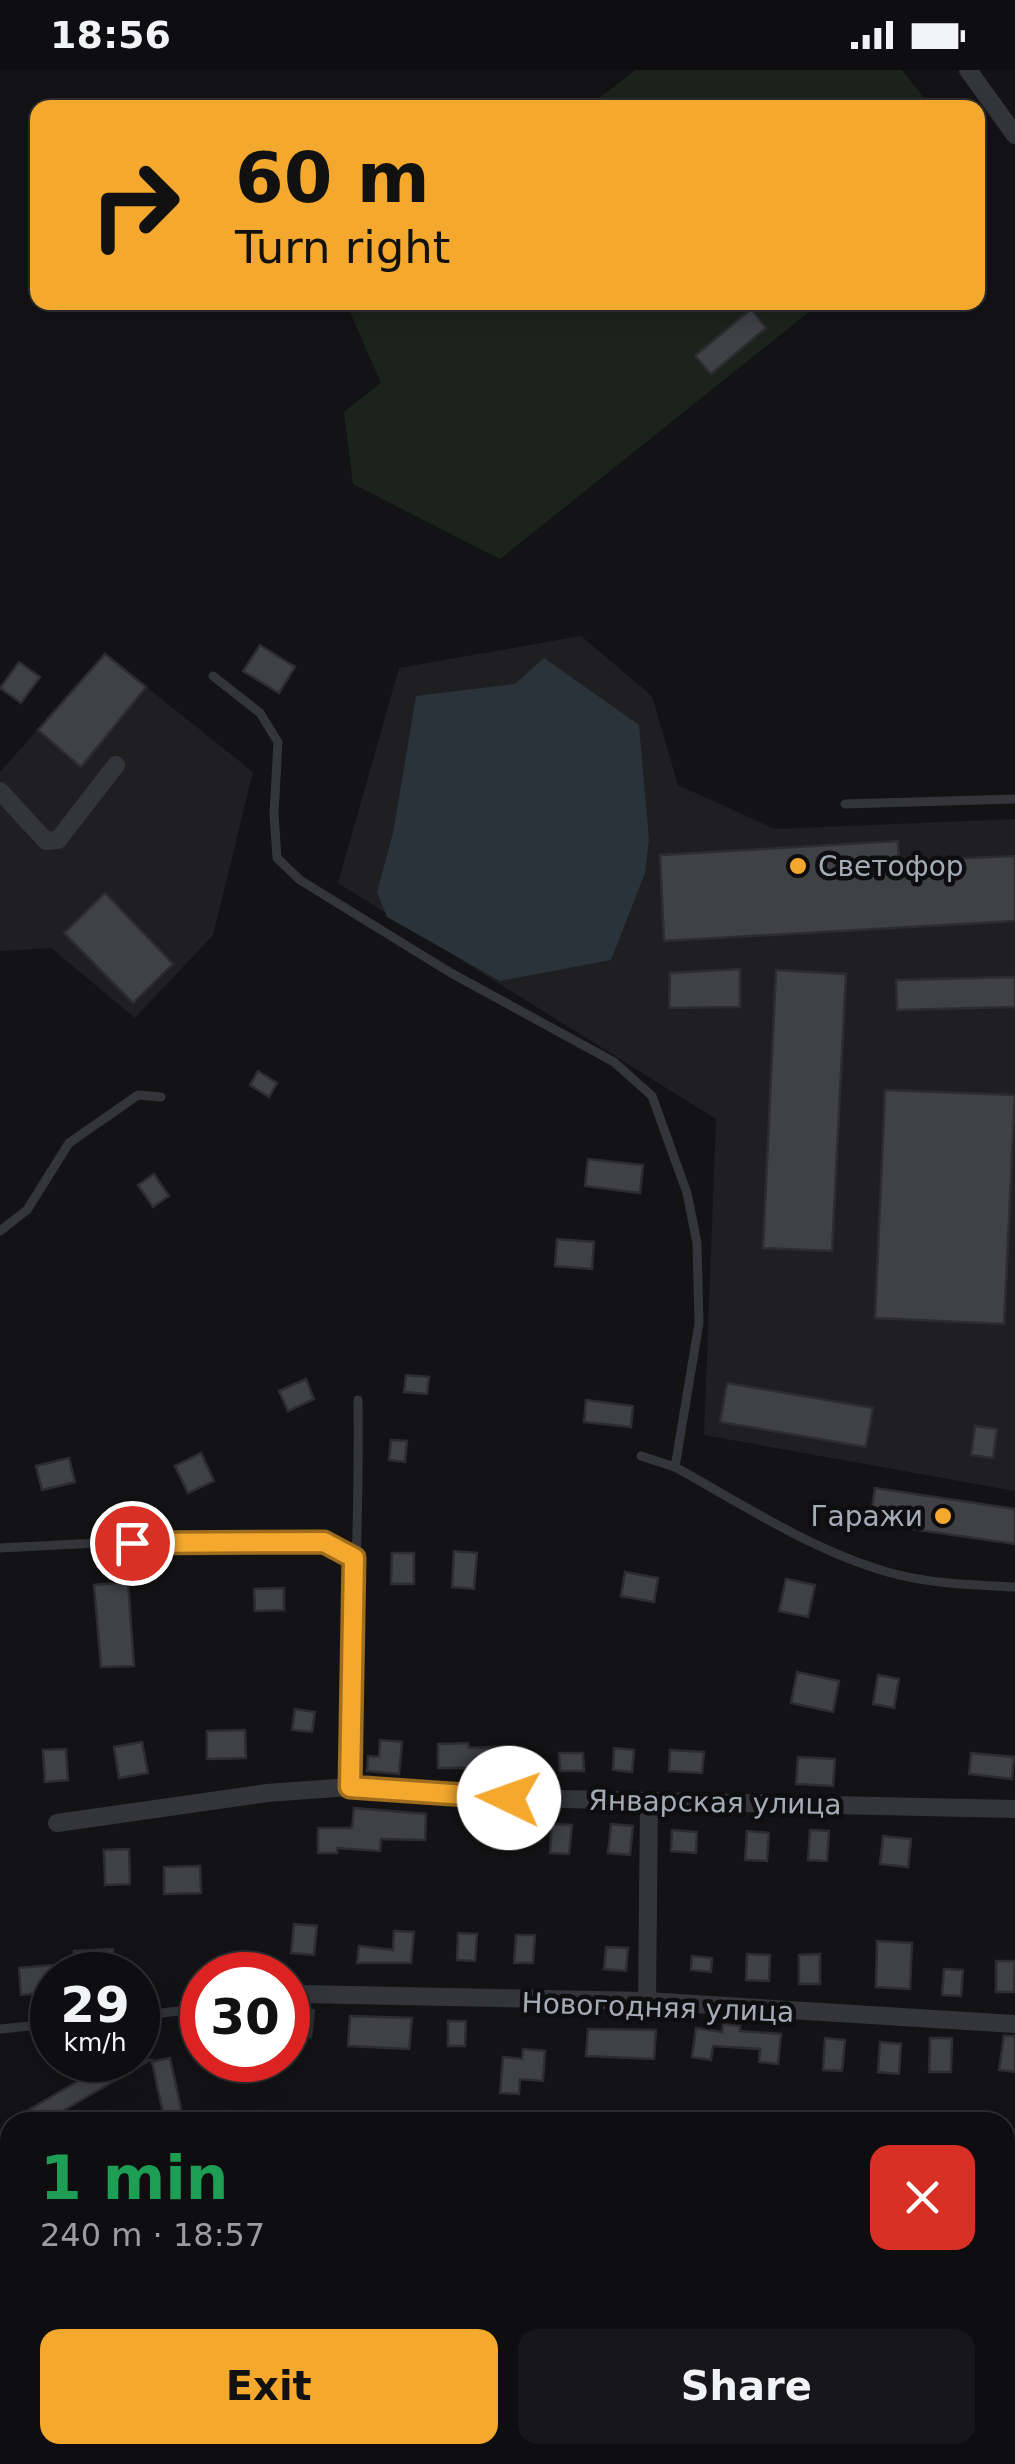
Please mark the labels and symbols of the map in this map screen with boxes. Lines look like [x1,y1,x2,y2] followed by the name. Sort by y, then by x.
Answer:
[818,850,964,883] place label: Светофор
[787,855,809,877] marker: Светофор
[810,1500,923,1533] place label: Гаражи
[90,1501,175,1586] pin
[932,1505,954,1527] marker: Гаражи
[457,1746,561,1850] position arrow
[588,1784,842,1821] street label: Январская улица
[180,1952,310,2082] speed limit sign: 30
[521,1986,795,2029] street label: Новогодняя улица

